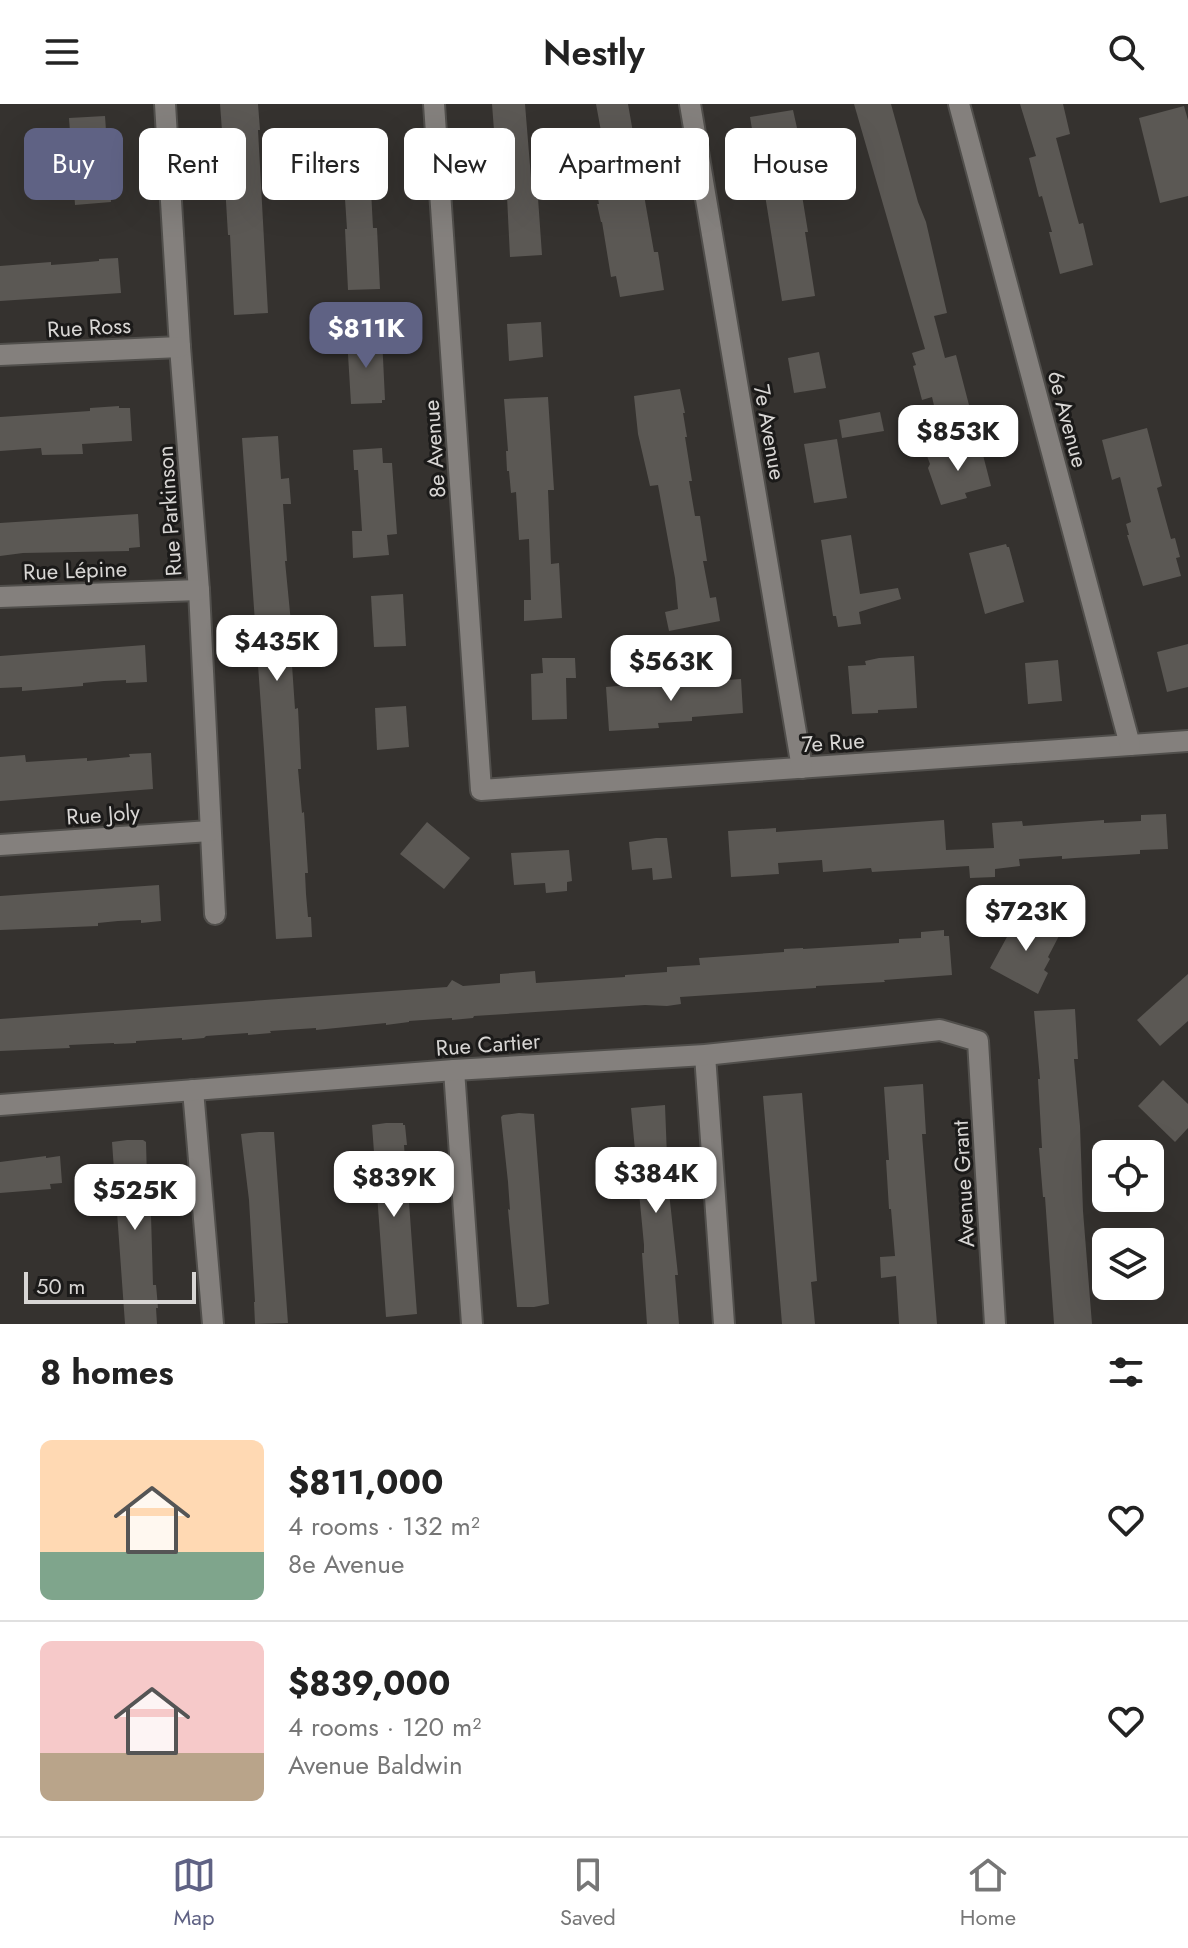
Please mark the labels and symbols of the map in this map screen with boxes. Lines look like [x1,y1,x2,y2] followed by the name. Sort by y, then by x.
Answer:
[310,302,422,370] pin: $811K
[46,309,132,345] street label: Rue Ross
[1040,367,1096,471] street label: 6e Avenue
[746,382,794,482] street label: 7e Avenue
[415,399,453,499] street label: 8e Avenue
[902,405,1014,473] pin: $853K
[148,445,190,577] street label: Rue Parkinson
[22,552,128,588] street label: Rue Lépine
[221,615,333,683] pin: $435K
[615,635,727,703] pin: $563K
[800,724,866,760] street label: 7e Rue
[65,795,141,833] street label: Rue Joly
[970,885,1082,953] pin: $723K
[435,1024,542,1064] street label: Rue Cartier
[944,1119,982,1248] street label: Avenue Grant
[600,1147,712,1215] pin: $384K
[338,1151,450,1219] pin: $839K
[79,1164,191,1232] pin: $525K
[24,1268,196,1304] scale bar

